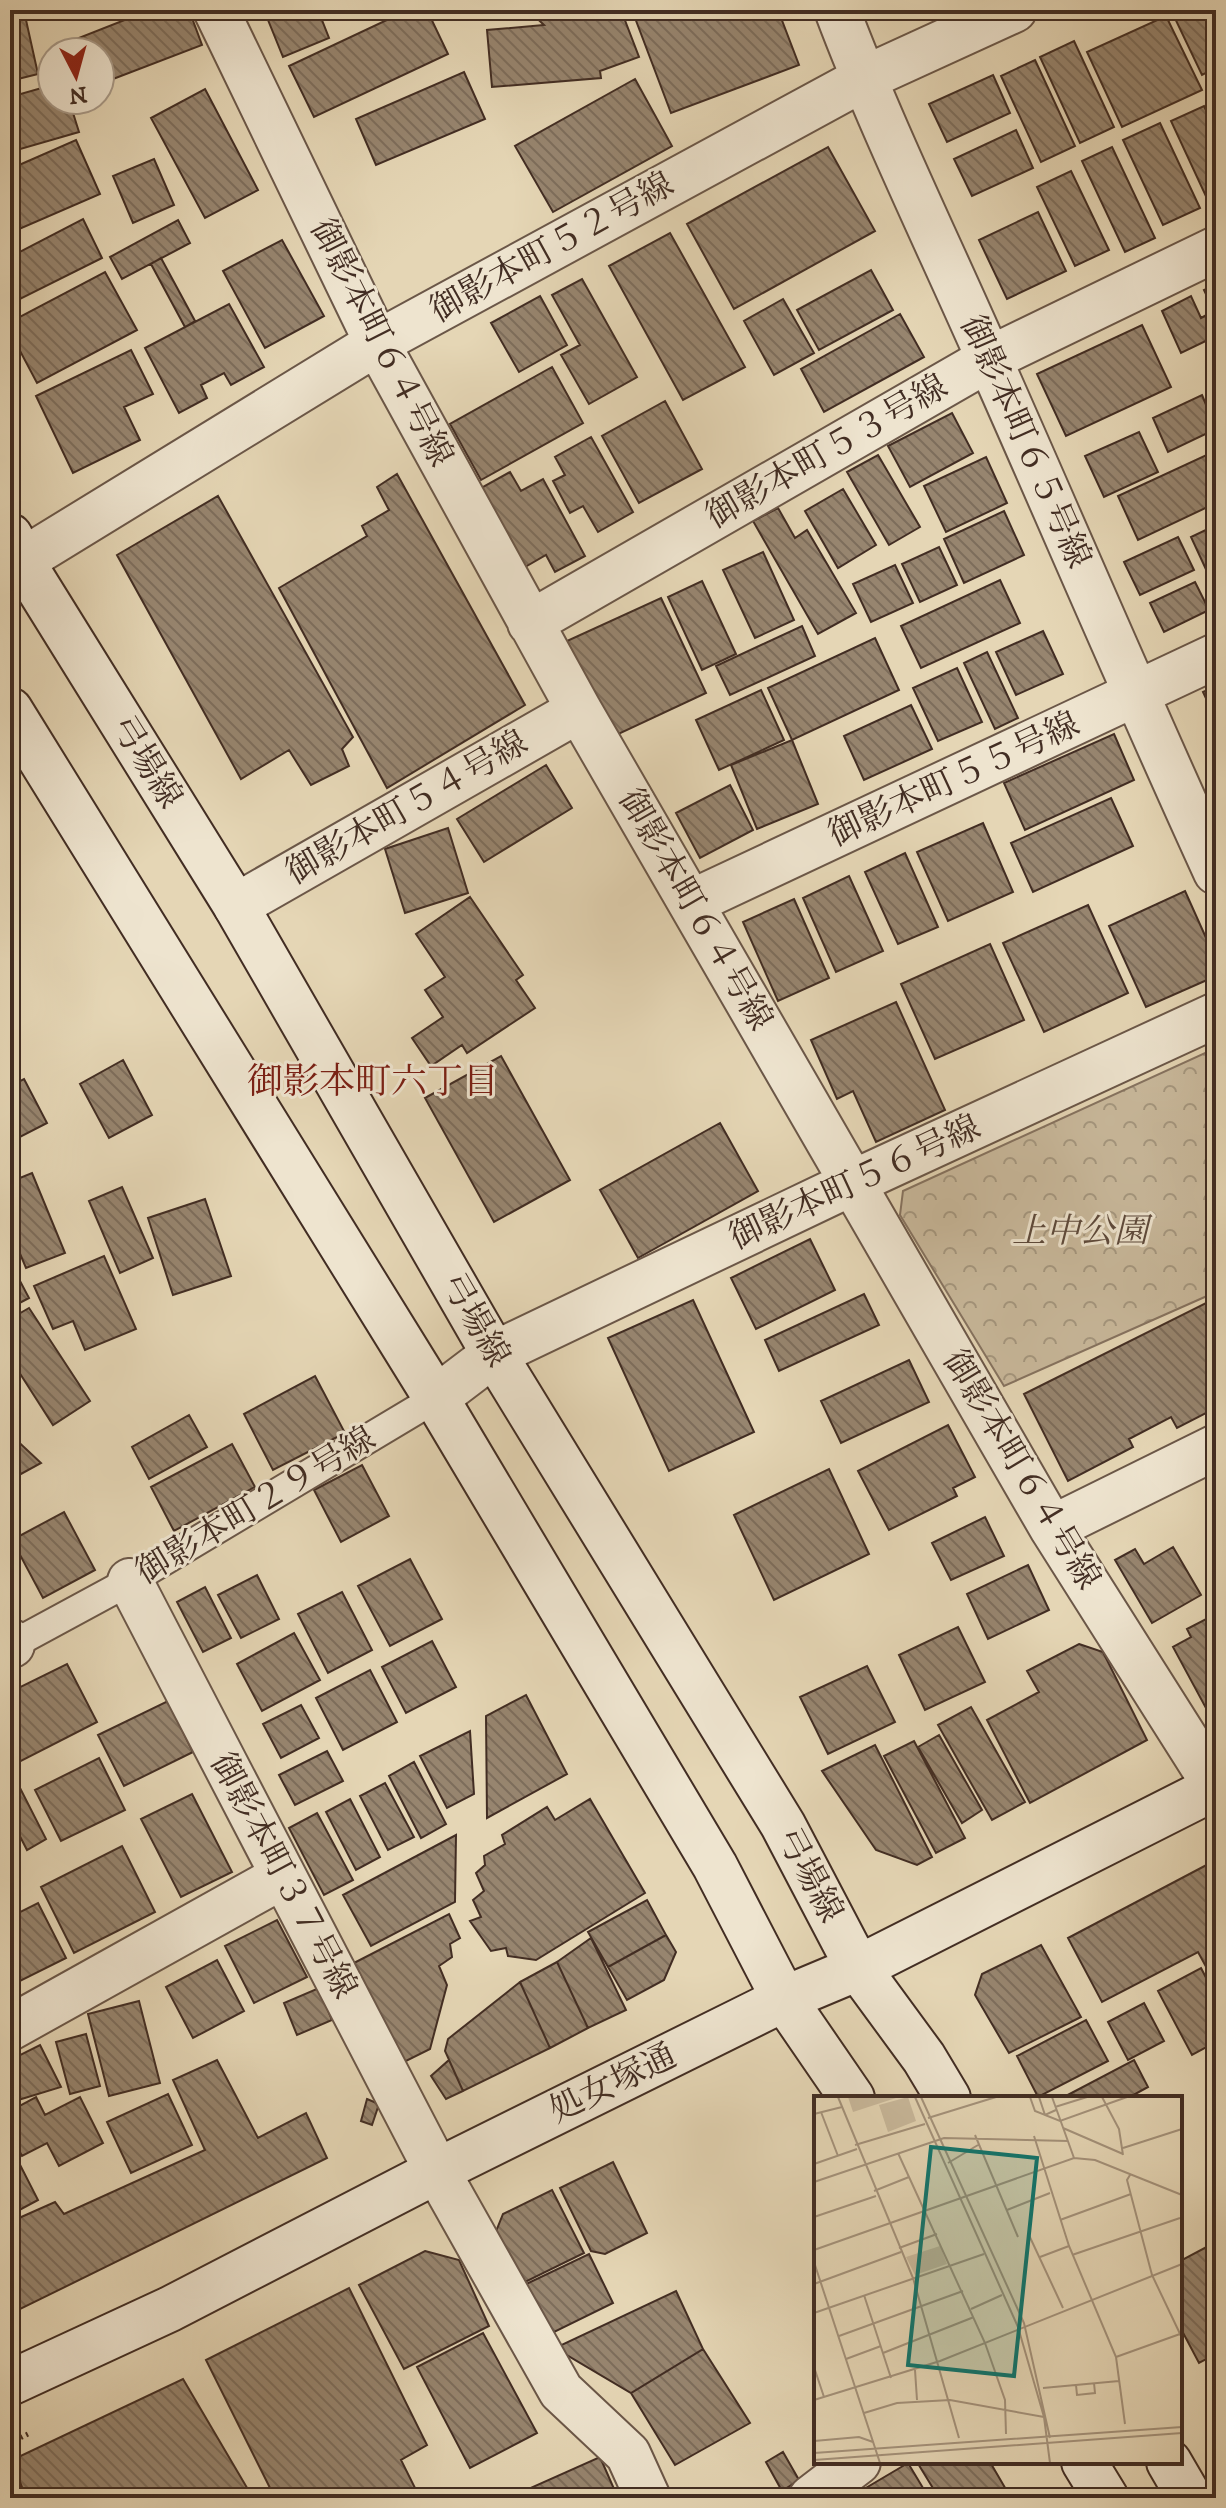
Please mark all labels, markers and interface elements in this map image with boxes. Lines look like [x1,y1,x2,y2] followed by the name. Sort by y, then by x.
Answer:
[36,36,116,116] north arrow
[68,80,88,109] text: N
[423,164,681,332] street label: 御影本町５２号線
[301,212,461,474] street label: 御影本町６４号線
[950,309,1100,575] street label: 御影本町６５号線
[699,366,955,538] street label: 御影本町５３号線
[822,703,1086,857] street label: 御影本町５５号線
[101,708,191,816] street label: 弓場線
[279,722,535,894] street label: 御影本町５４号線
[609,782,781,1038] street label: 御影本町６４号線
[247,1060,499,1105] district label: 御影本町六丁目
[723,1106,987,1260] street label: 御影本町５６号線
[1012,1211,1153,1253] park label: 上中公園
[431,1265,519,1375] street label: 弓場線
[933,1343,1109,1597] street label: 御影本町６４号線
[129,1418,383,1594] street label: 御影本町２９号線
[201,1746,365,2006] street label: 御影本町３７号線
[767,1820,851,1930] street label: 弓場線
[543,2035,683,2133] street label: 処女塚通
[814,2096,1182,2464] inset map

